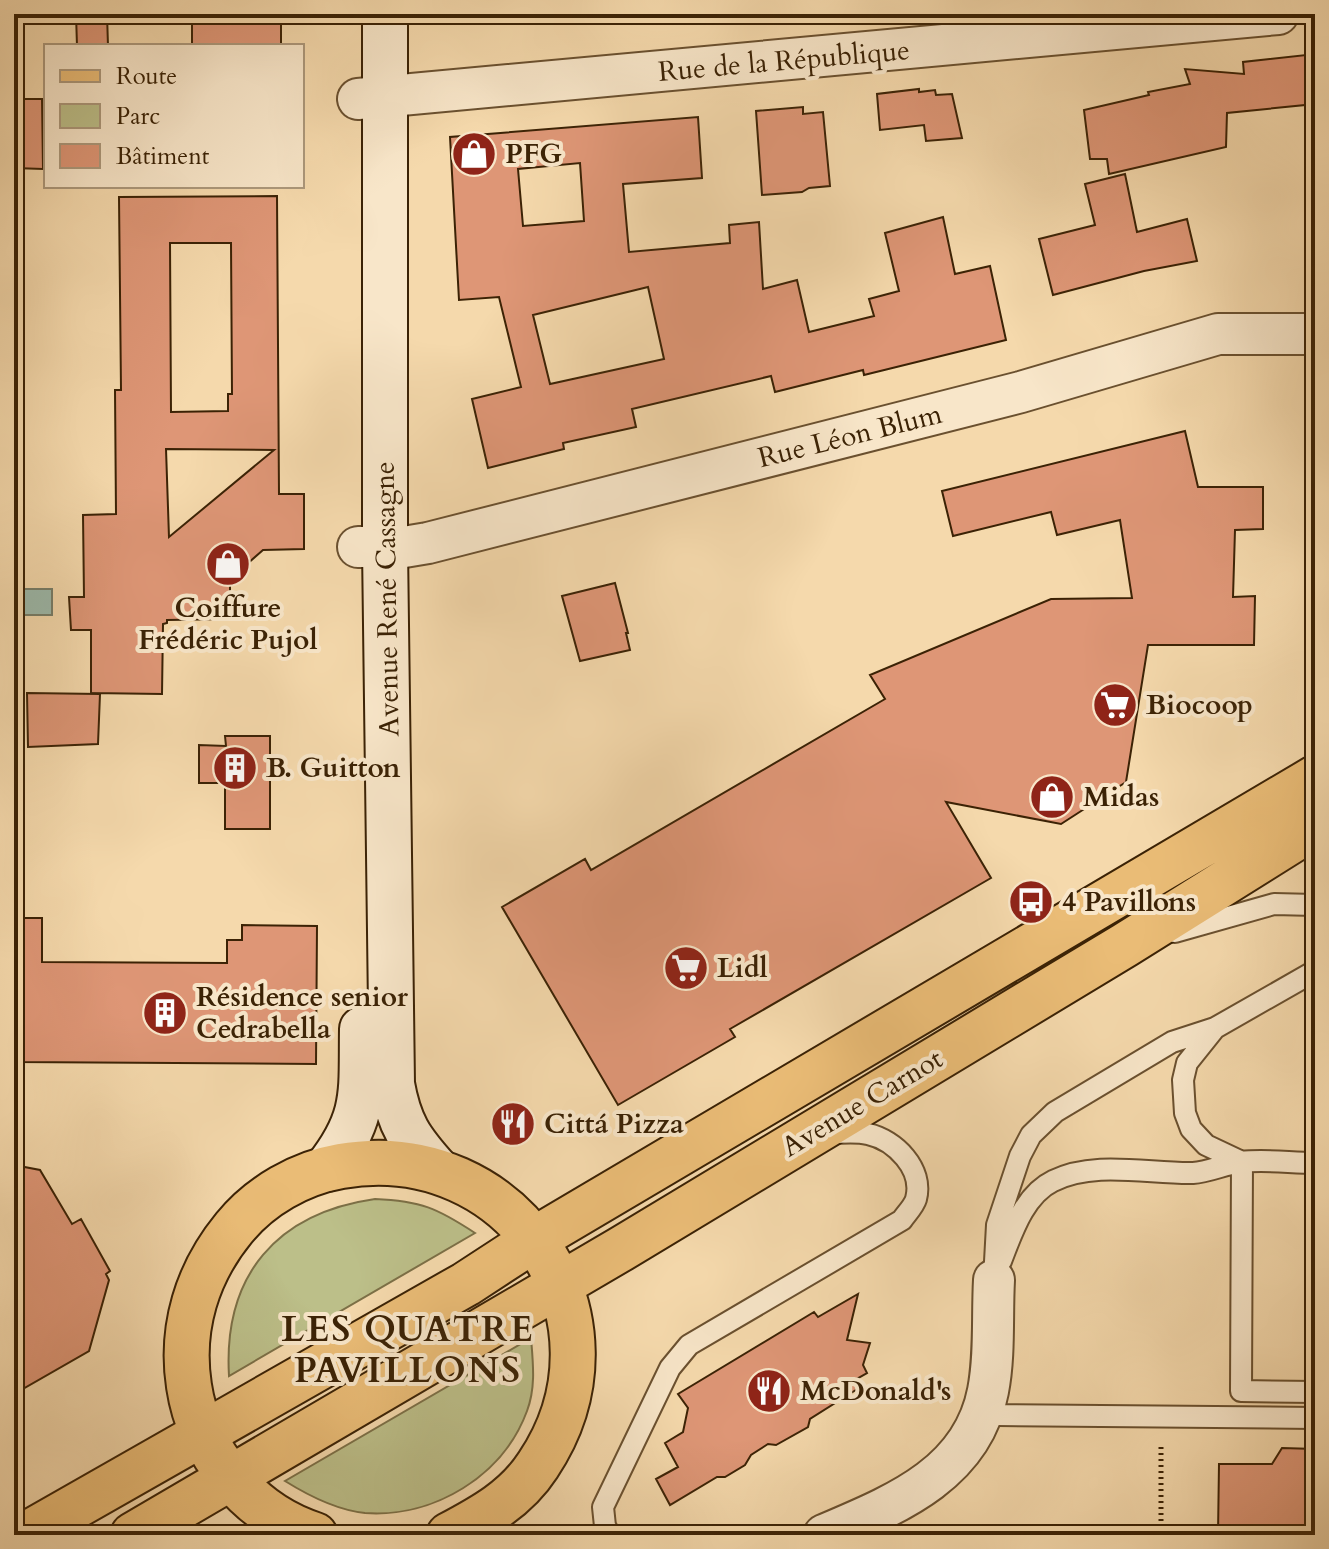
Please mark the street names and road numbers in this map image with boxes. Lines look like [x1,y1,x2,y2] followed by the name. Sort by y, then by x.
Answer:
[657,31,911,91] street label: Rue de la République
[754,395,946,477] street label: Rue Léon Blum
[366,461,408,737] street label: Avenue René Cassagne
[774,1040,950,1166] street label: Avenue Carnot

